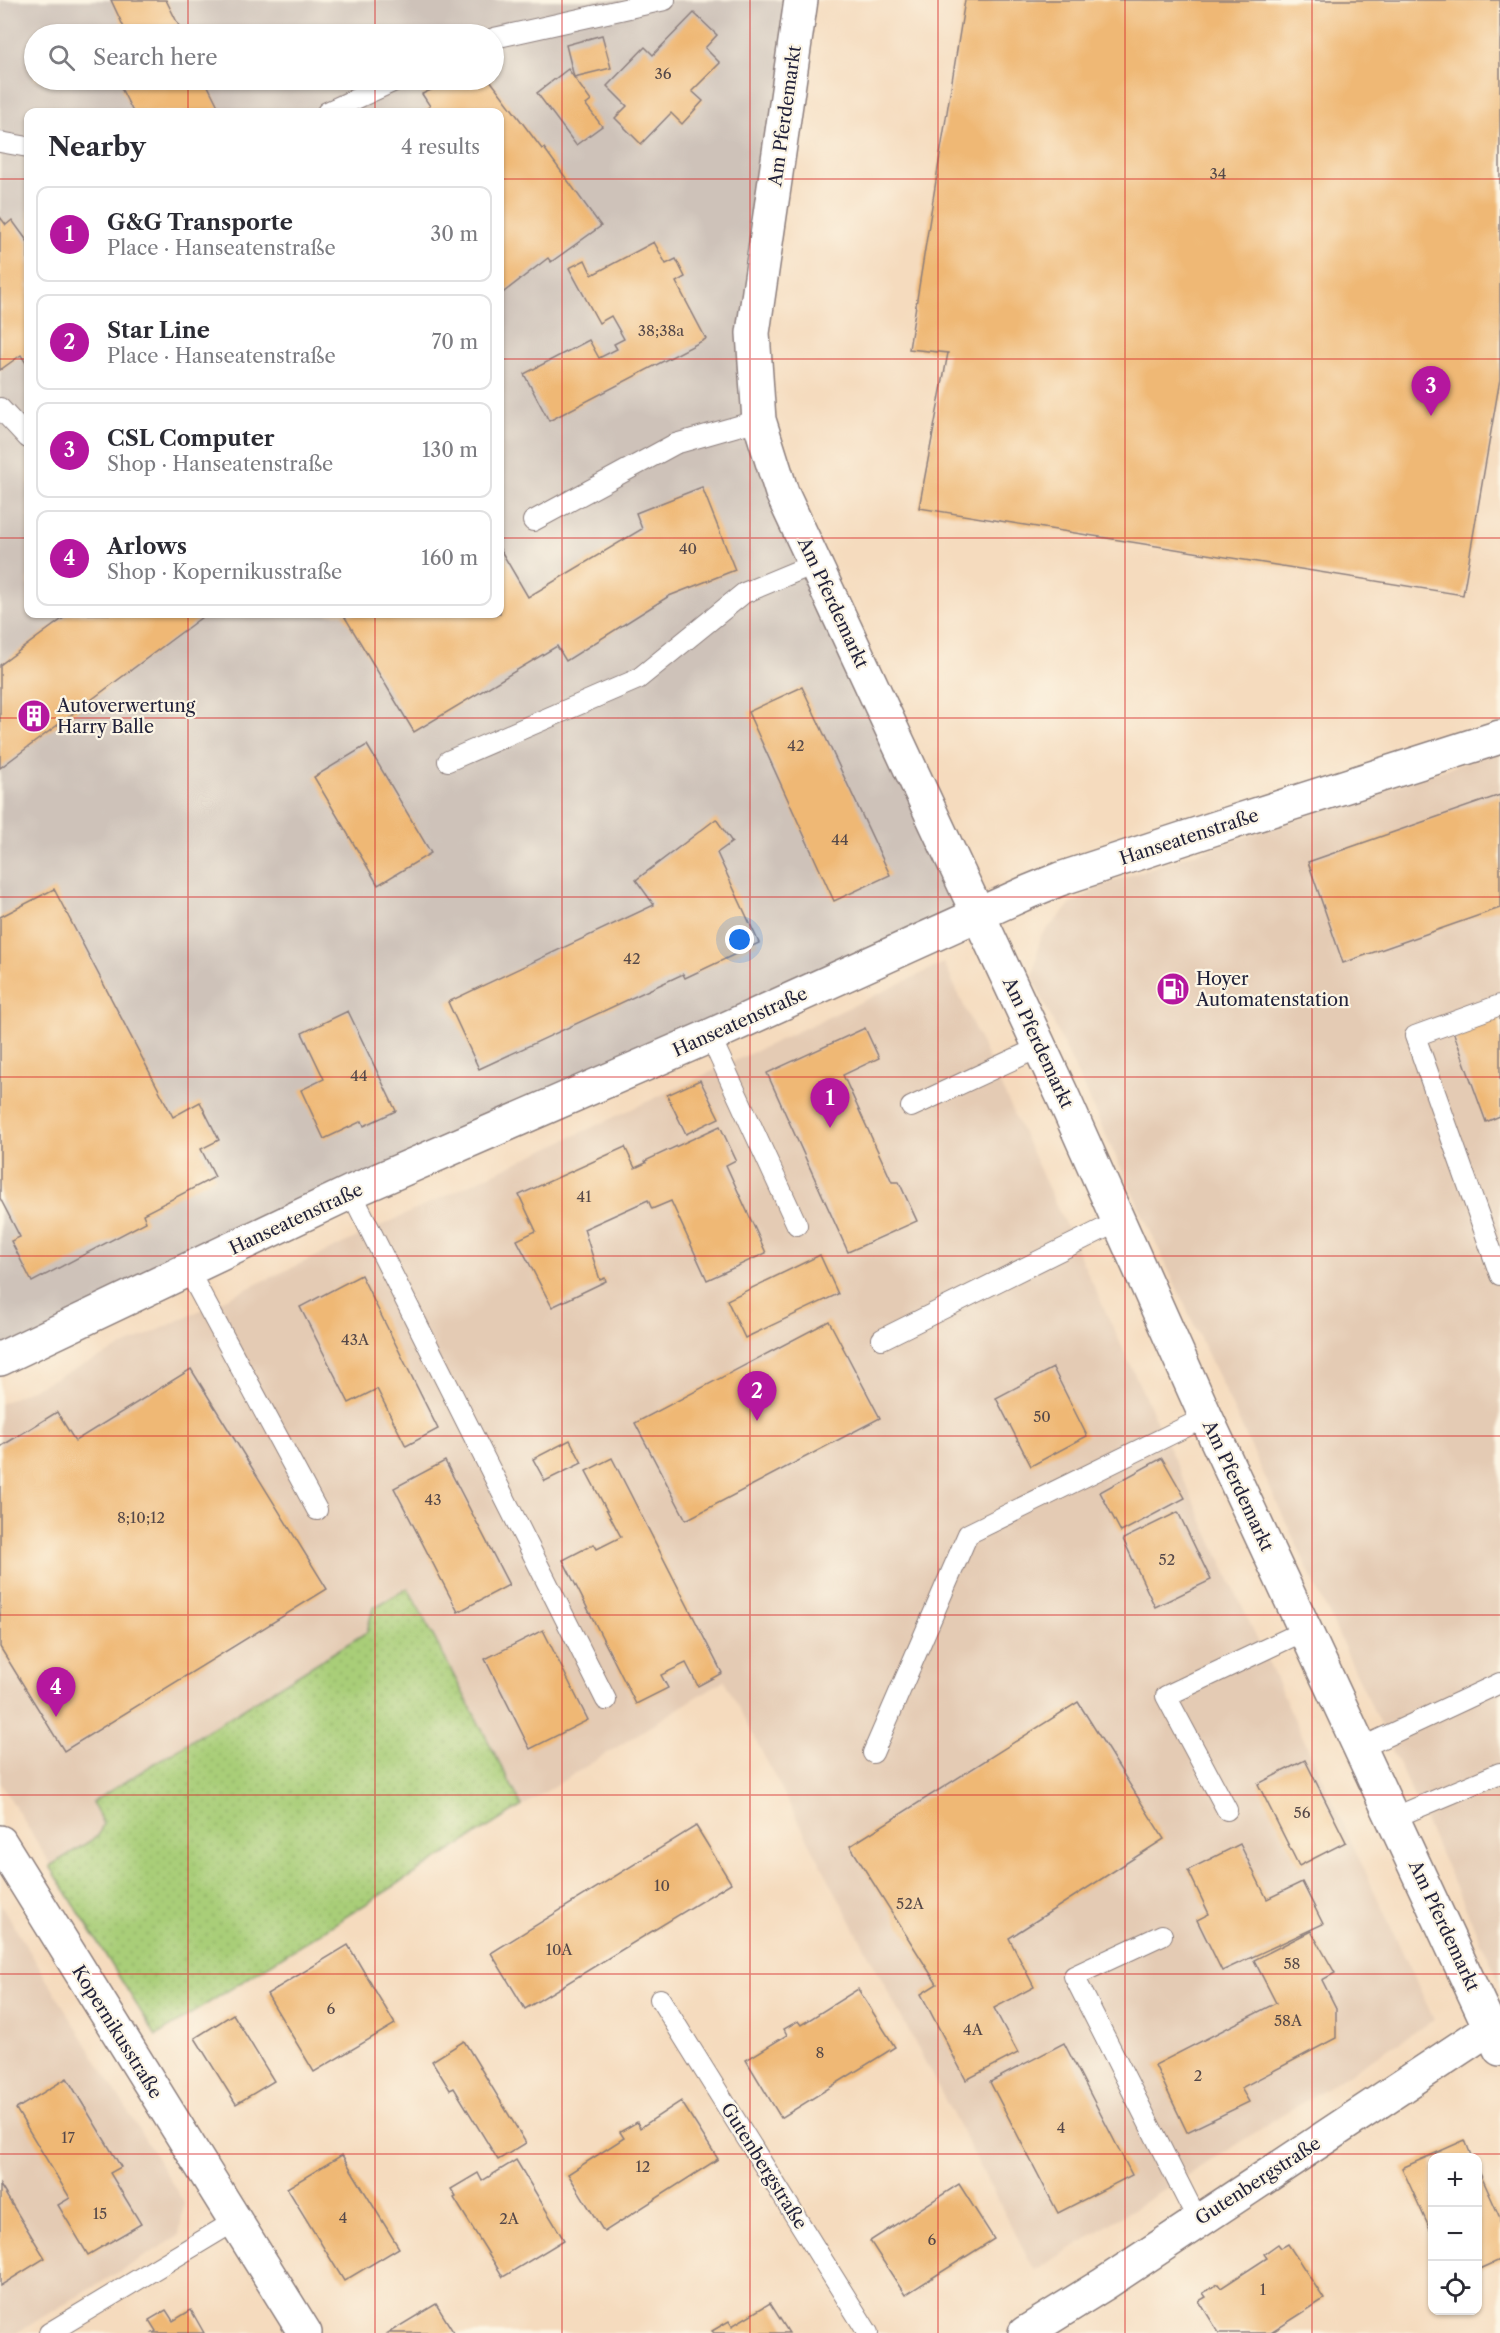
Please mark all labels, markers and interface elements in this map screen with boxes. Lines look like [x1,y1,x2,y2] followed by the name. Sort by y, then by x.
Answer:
[24,24,504,90] search box
[45,41,78,74] icon: search
[93,44,218,71] text: Search here
[764,44,806,189] street label: Am Pferdemarkt
[654,64,672,83] house number: 36
[48,131,146,163] text: Nearby
[401,135,480,159] text: 4 results
[1210,164,1226,183] house number: 34
[107,209,293,236] text: G&G Transporte
[65,222,74,246] text: 1
[430,222,478,246] text: 30 m
[107,236,336,260] text: Place · Hanseatenstraße
[107,317,210,344] text: Star Line
[638,321,684,340] house number: 38;38a
[64,330,75,354] text: 2
[432,330,478,354] text: 70 m
[107,344,336,368] text: Place · Hanseatenstraße
[1412,366,1450,416] pin: 3
[107,425,275,452] text: CSL Computer
[64,438,75,462] text: 3
[422,438,478,462] text: 130 m
[107,452,333,476] text: Shop · Hanseatenstraße
[107,533,187,560] text: Arlows
[793,533,873,673] street label: Am Pferdemarkt
[679,539,697,558] house number: 40
[64,546,75,570] text: 4
[421,546,478,570] text: 160 m
[107,560,342,584] text: Shop · Kopernikusstraße
[56,695,196,738] place label: Autoverwertung Harry Balle
[16,698,52,734] building icon: Autoverwertung Harry Balle
[787,736,805,755] house number: 42
[1117,804,1261,870] street label: Hanseatenstraße
[831,830,849,849] house number: 44
[725,925,754,954] your location
[623,949,641,968] house number: 42
[1195,968,1349,1011] place label: Hoyer Automatenstation
[1155,971,1191,1007] fuel station icon: Hoyer Automatenstation
[998,973,1078,1113] street label: Am Pferdemarkt
[669,982,811,1062] street label: Hanseatenstraße
[350,1066,368,1085] house number: 44
[810,1078,850,1128] pin: 1
[226,1178,366,1260] street label: Hanseatenstraße
[577,1187,592,1206] house number: 41
[341,1330,370,1349] house number: 43A
[738,1372,777,1421] pin: 2
[1033,1407,1051,1426] house number: 50
[1198,1416,1278,1556] street label: Am Pferdemarkt
[425,1490,441,1509] house number: 43
[117,1508,165,1527] house number: 8;10;12
[1159,1550,1175,1569] house number: 52
[36,1668,76,1717] pin: 4
[1294,1803,1311,1822] house number: 56
[1404,1856,1484,1996] street label: Am Pferdemarkt
[654,1876,670,1895] house number: 10
[896,1894,925,1913] house number: 52A
[546,1940,573,1959] house number: 10A
[1283,1954,1301,1973] house number: 58
[67,1961,167,2103] street label: Kopernikusstraße
[327,1999,336,2018] house number: 6
[1274,2011,1303,2030] house number: 58A
[963,2020,984,2039] house number: 4A
[816,2043,825,2062] house number: 8
[1194,2066,1202,2085] house number: 2
[716,2099,812,2233] street label: Gutenbergstraße
[1057,2118,1065,2137] house number: 4
[61,2128,75,2147] house number: 17
[1191,2132,1325,2230] street label: Gutenbergstraße
[1428,2153,1482,2315] map controls
[1428,2153,1482,2207] button: +
[636,2157,650,2176] house number: 12
[93,2204,107,2223] house number: 15
[1428,2207,1482,2261] button: −
[339,2208,347,2227] house number: 4
[499,2209,520,2228] house number: 2A
[928,2230,937,2249] house number: 6
[1428,2261,1482,2315] button: locate
[1260,2280,1267,2299] house number: 1

